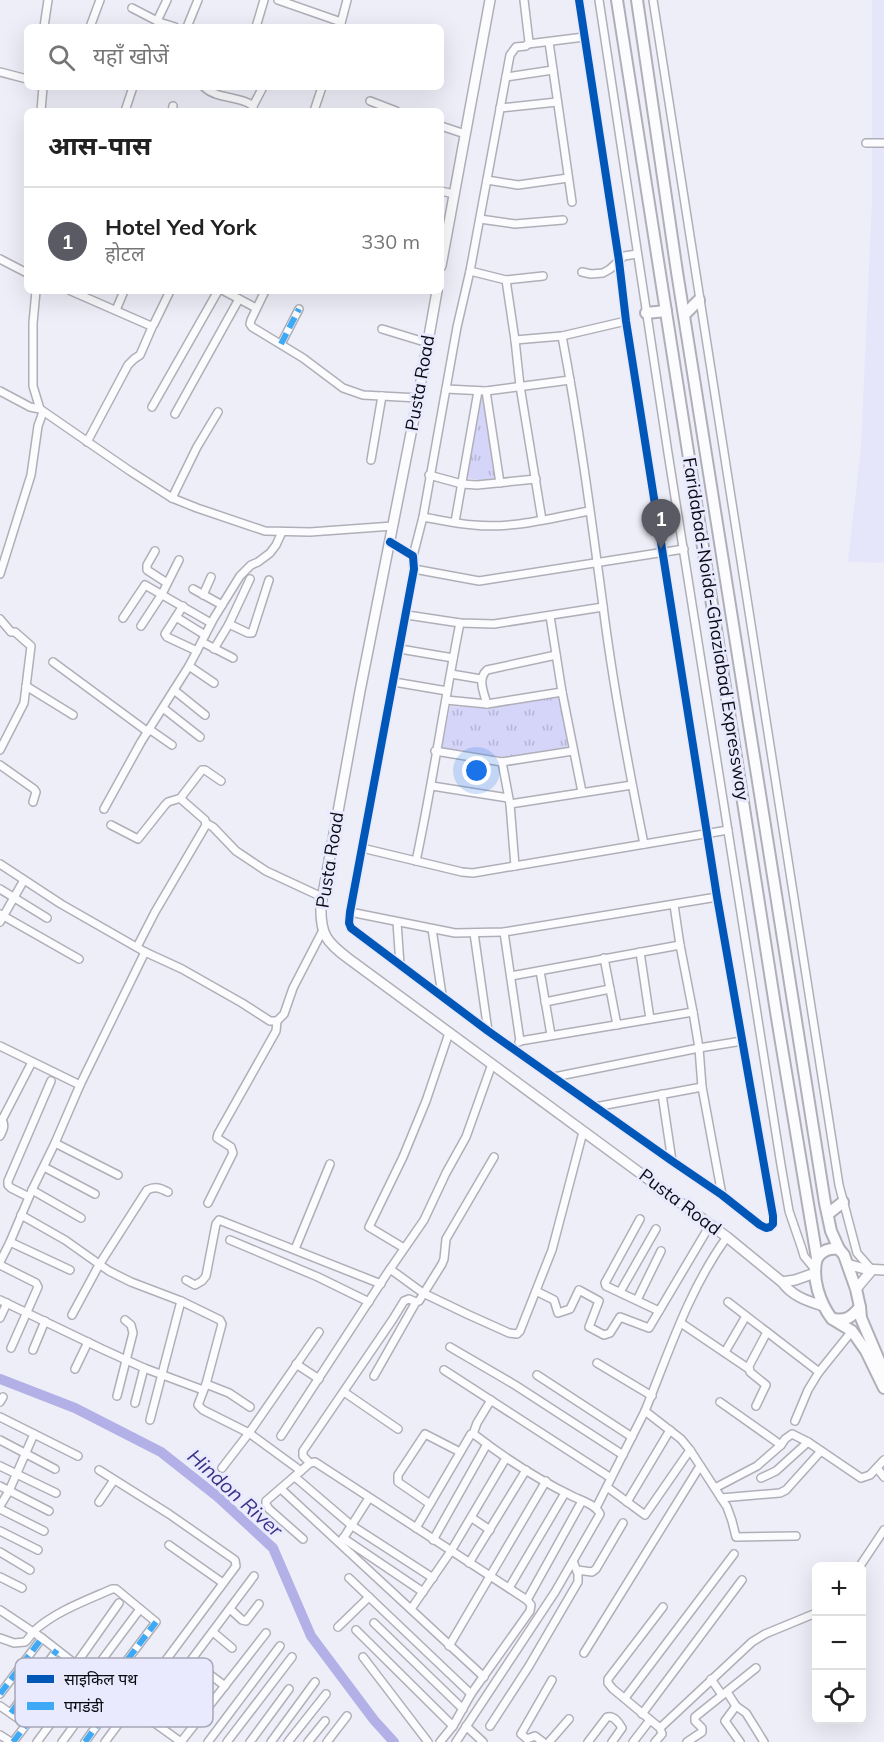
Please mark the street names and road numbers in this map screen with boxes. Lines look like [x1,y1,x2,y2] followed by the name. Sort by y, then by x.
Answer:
[400,333,439,433] street label: Pusta Road
[678,456,755,803] street label: Faridabad-Noida-Ghaziabad Expressway
[311,810,348,910] street label: Pusta Road
[635,1163,726,1240] street label: Pusta Road

